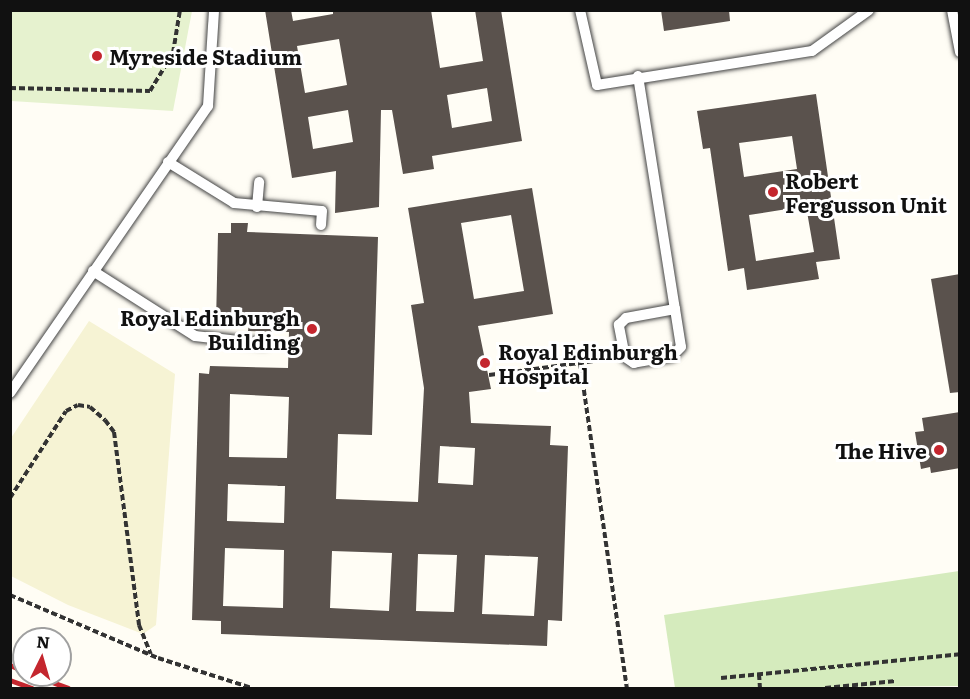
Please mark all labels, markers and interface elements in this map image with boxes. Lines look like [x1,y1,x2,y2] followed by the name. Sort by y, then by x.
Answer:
[109,43,302,69] place label: Myreside Stadium
[90,49,104,63] marker: Myreside Stadium
[785,167,947,217] place label: Robert Fergusson Unit
[766,185,780,199] marker: Robert Fergusson Unit
[120,304,300,354] place label: Royal Edinburgh Building
[305,322,319,336] marker: Royal Edinburgh Building
[498,338,678,388] place label: Royal Edinburgh Hospital
[476,354,494,372] marker: Royal Edinburgh Hospital
[835,437,927,463] place label: The Hive
[932,443,946,457] marker: The Hive
[12,627,72,687] north arrow
[36,629,51,654] text: N

